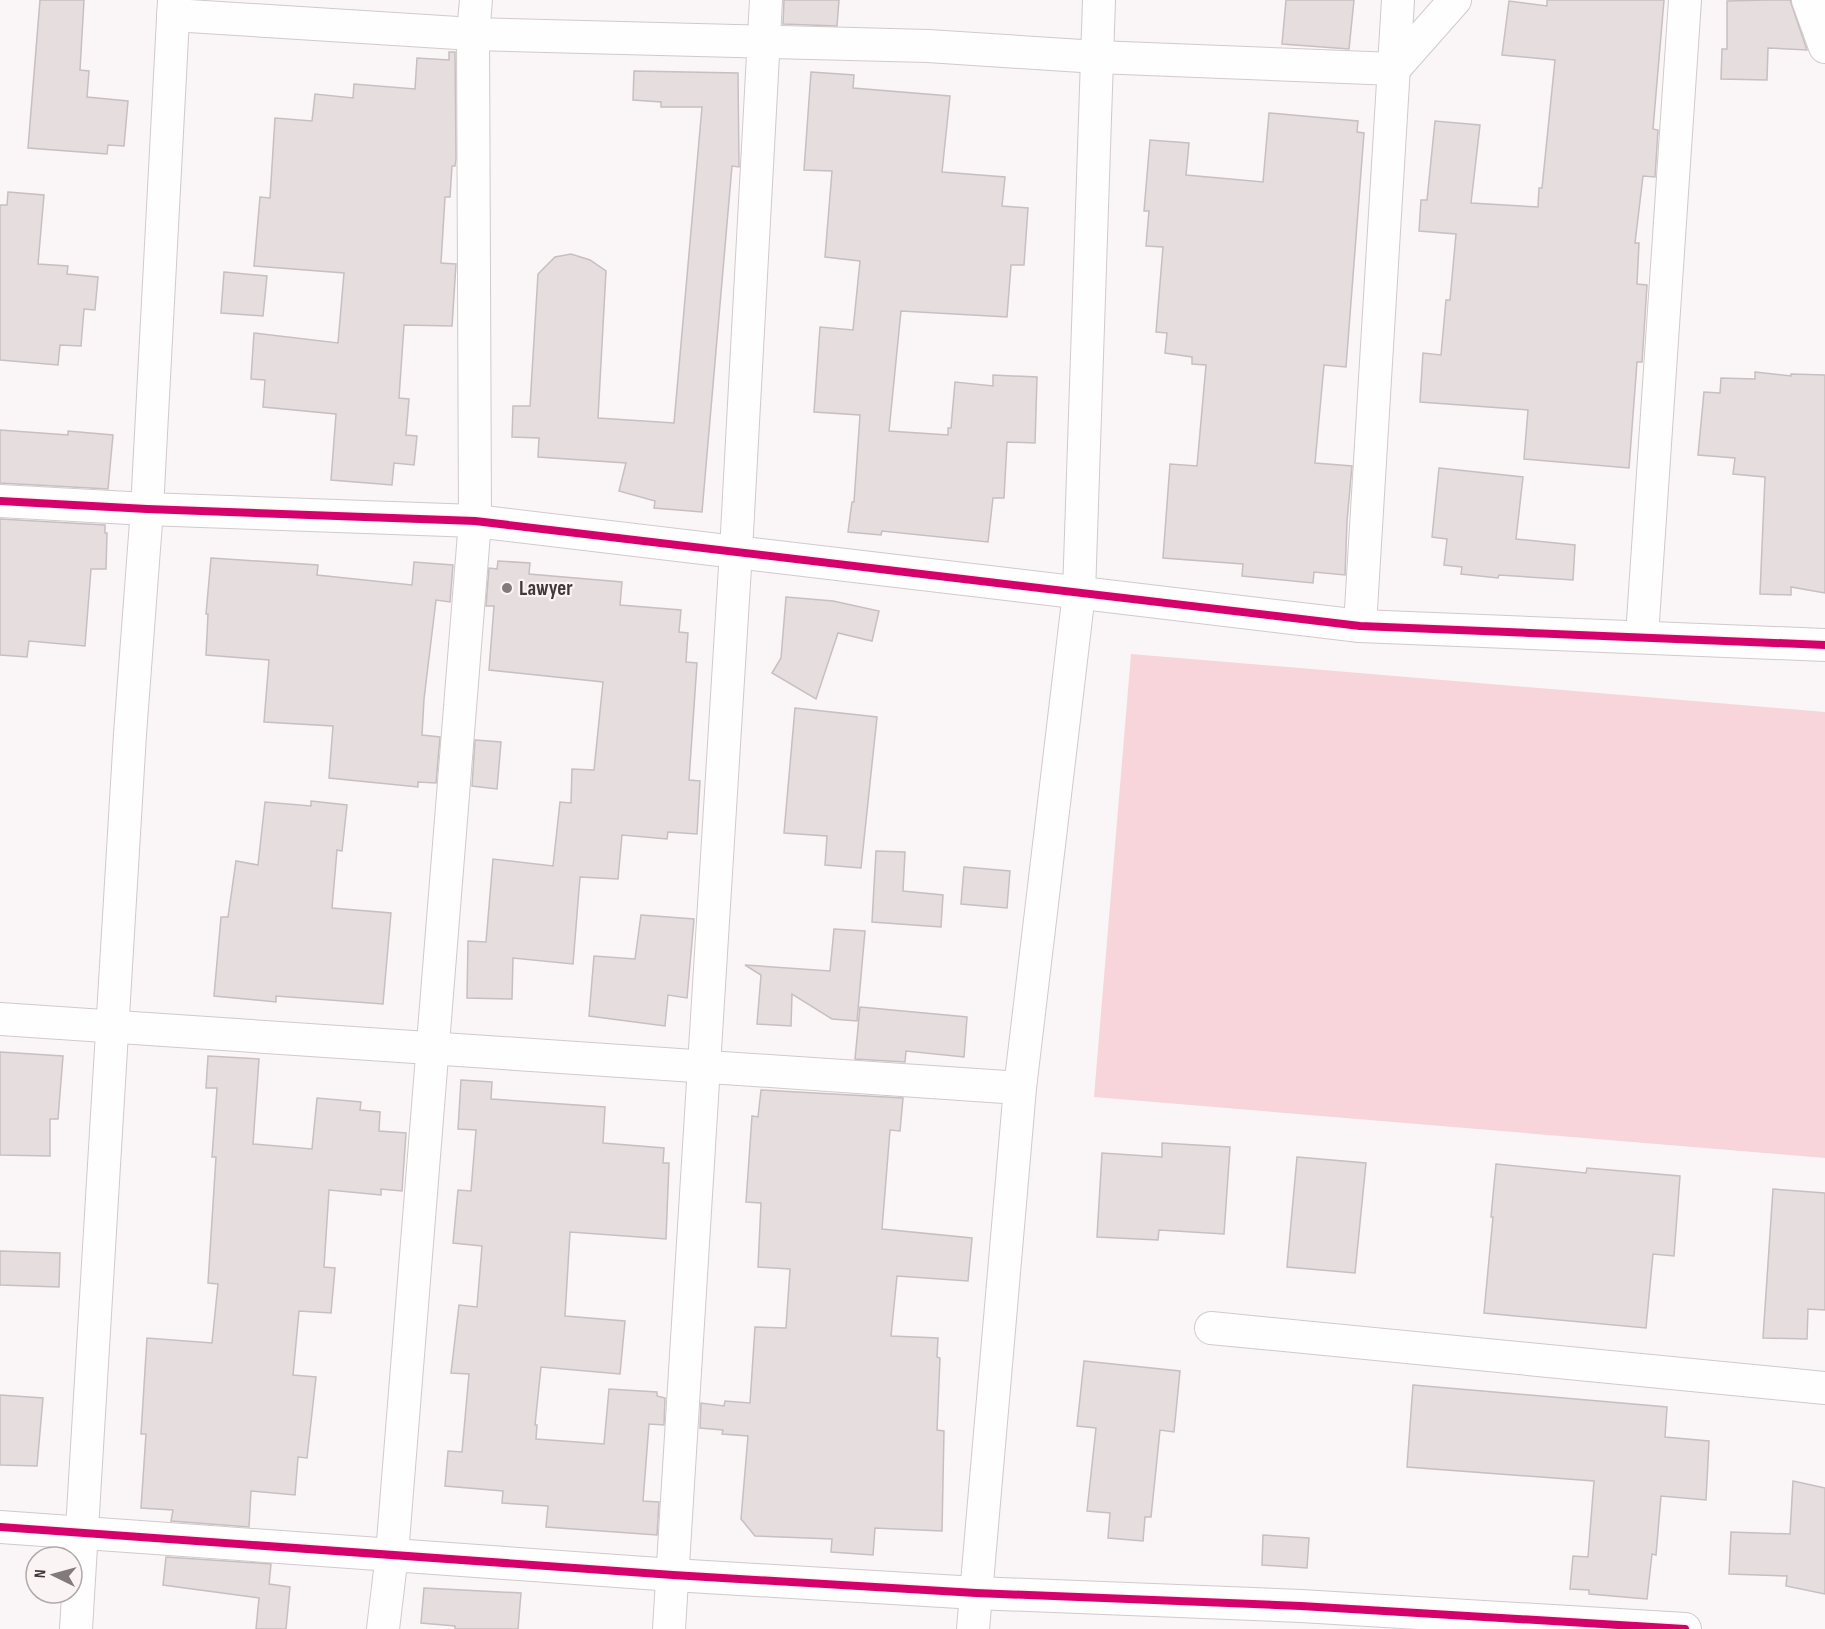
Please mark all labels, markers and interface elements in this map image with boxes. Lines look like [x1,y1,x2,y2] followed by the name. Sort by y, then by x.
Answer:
[519,576,573,601] place label: Lawyer
[500,581,514,595] marker: Lawyer
[24,1545,84,1605] north arrow
[31,1569,50,1579] text: N

